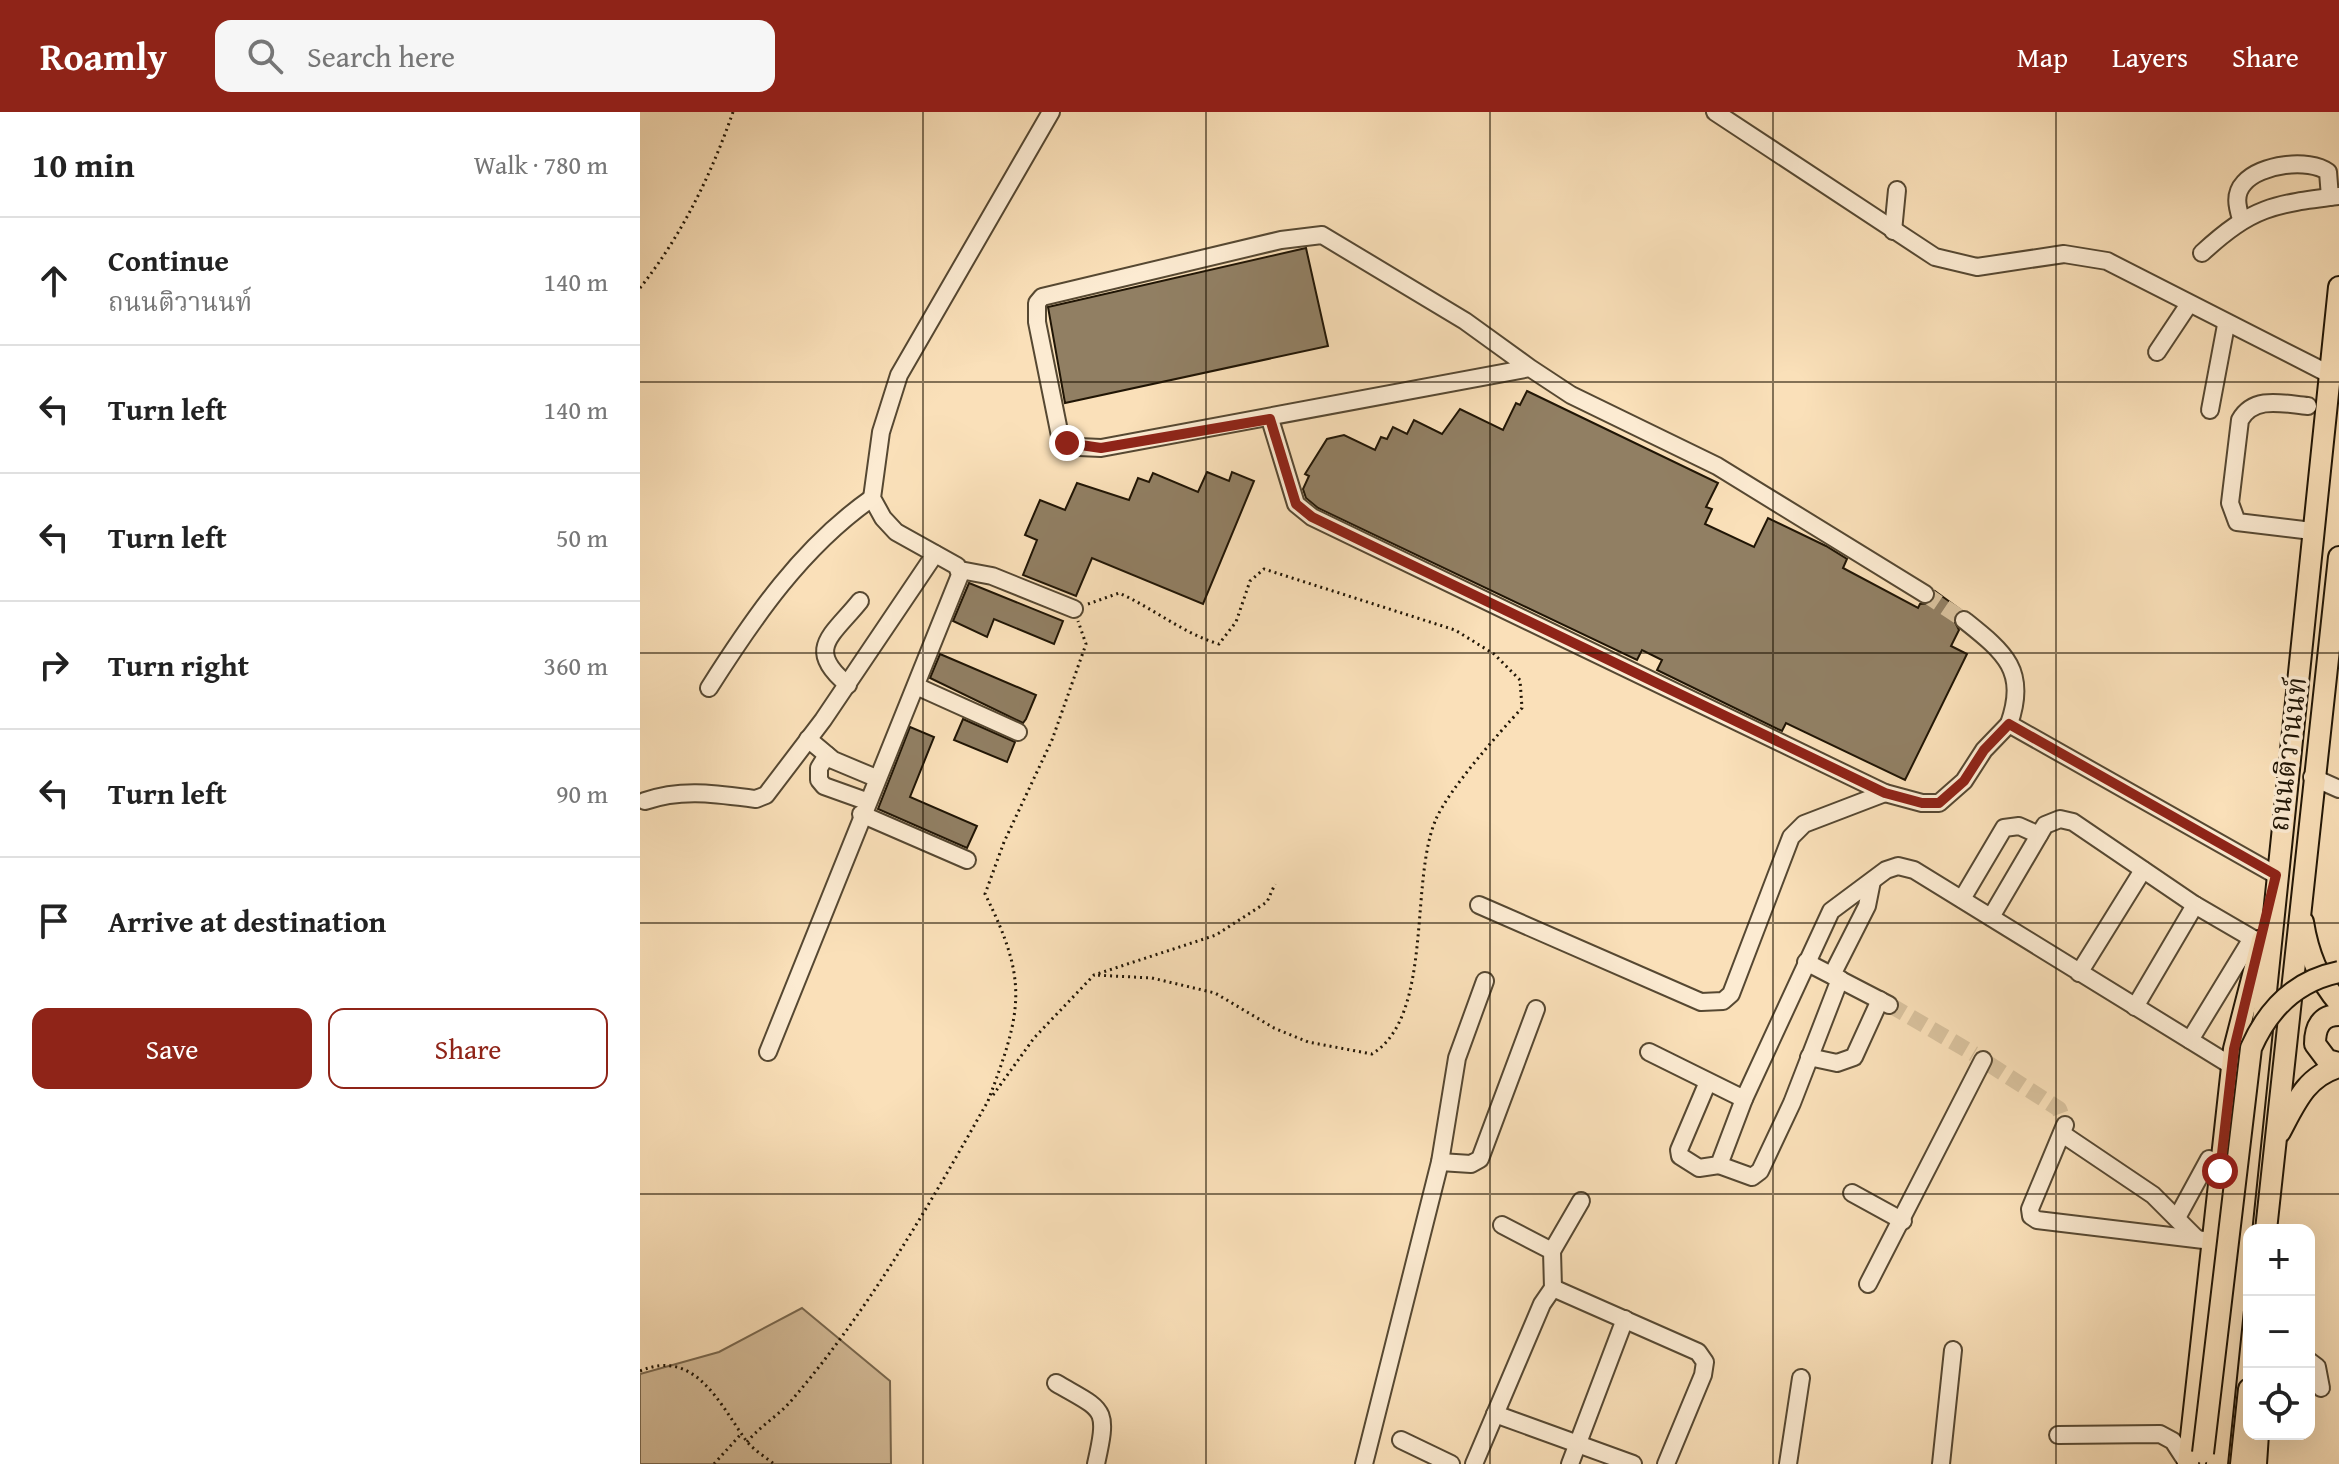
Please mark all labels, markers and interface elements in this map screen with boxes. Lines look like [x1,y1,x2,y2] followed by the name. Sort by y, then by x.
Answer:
[215,20,775,92] search box
[40,28,167,84] text: Roamly
[243,34,287,78] icon: search
[307,34,455,78] text: Search here
[2017,36,2068,77] text: Map
[2112,36,2188,77] text: Layers
[2232,36,2299,77] text: Share
[32,140,134,189] text: 10 min
[474,145,608,184] text: Walk · 780 m
[108,238,229,282] text: Continue
[32,259,76,303] icon: ahead
[543,262,608,301] text: 140 m
[108,282,252,321] text: ถนนติวานนท์
[32,387,76,431] icon: left
[108,387,227,431] text: Turn left
[543,390,608,429] text: 140 m
[1049,425,1085,461] route end
[32,515,76,559] icon: left
[108,515,227,559] text: Turn left
[556,518,608,557] text: 50 m
[32,643,76,687] icon: right
[108,643,249,687] text: Turn right
[543,646,608,685] text: 360 m
[2257,674,2316,834] street label: ถนนติวานนท์
[32,771,76,815] icon: left
[108,771,227,815] text: Turn left
[556,774,608,813] text: 90 m
[32,899,76,943] icon: arrive
[108,899,386,943] text: Arrive at destination
[32,1008,312,1089] button: Save
[328,1008,608,1089] button: Share
[2202,1153,2238,1189] route start
[2243,1224,2315,1440] map controls
[2243,1224,2315,1296] button: +
[2243,1296,2315,1368] button: −
[2243,1368,2315,1440] button: locate

